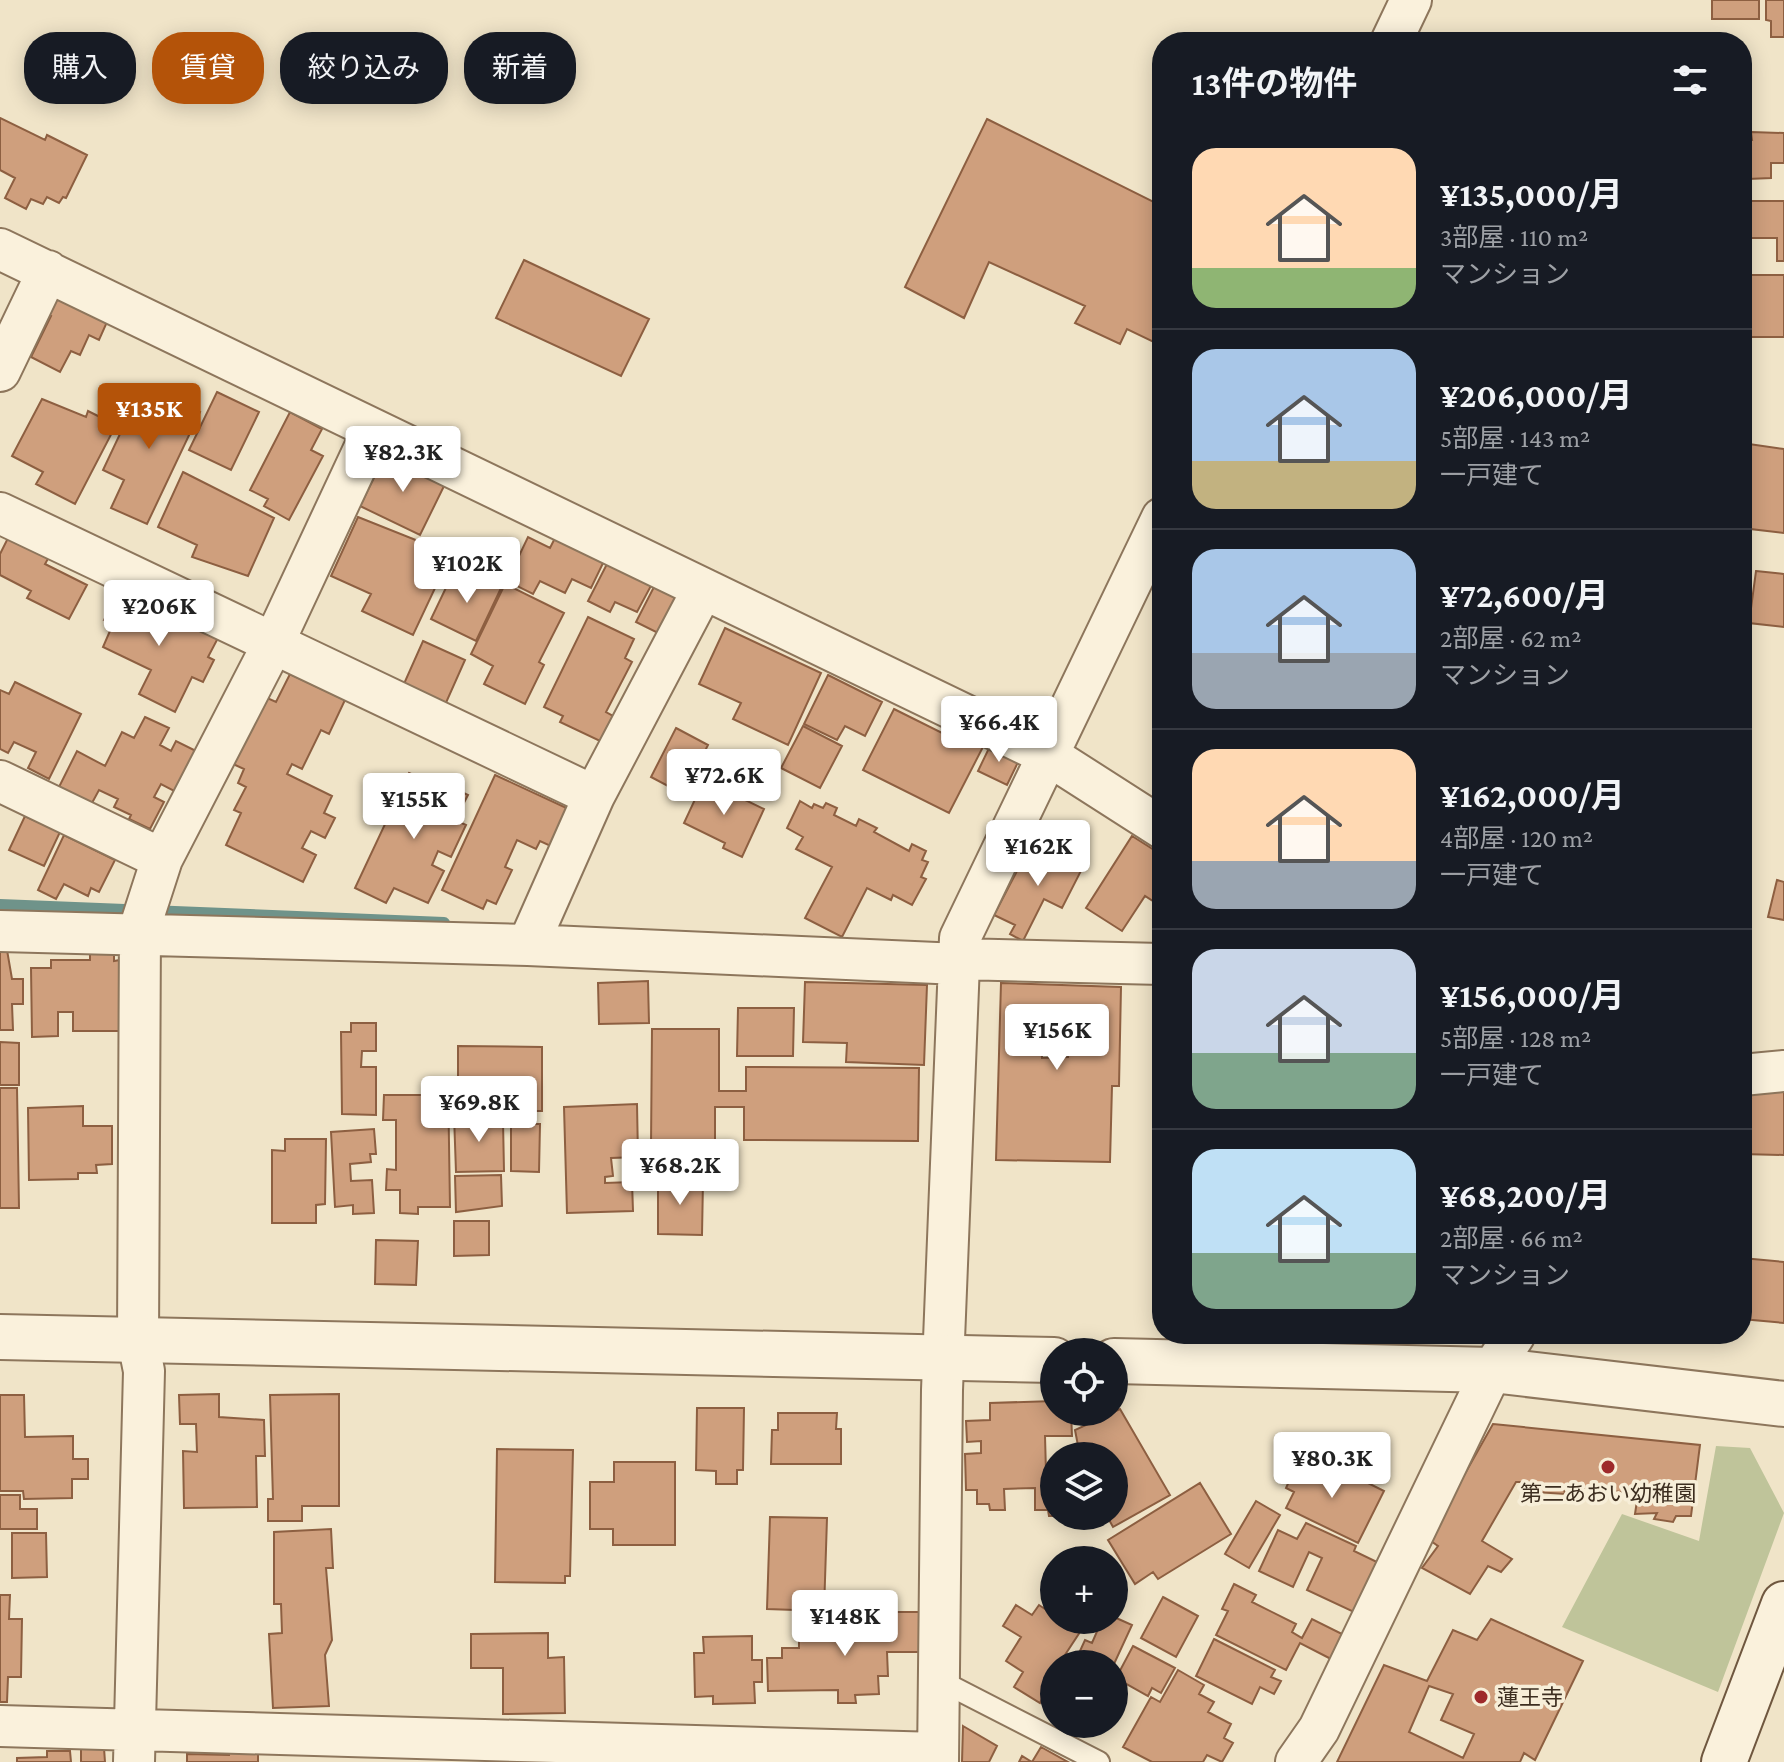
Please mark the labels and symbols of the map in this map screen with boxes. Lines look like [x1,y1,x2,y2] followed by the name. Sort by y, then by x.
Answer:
[93,383,205,451] pin: ¥135K
[338,426,468,494] pin: ¥82.3K
[411,537,523,605] pin: ¥102K
[103,580,215,648] pin: ¥206K
[934,696,1064,764] pin: ¥66.4K
[659,749,789,817] pin: ¥72.6K
[358,773,470,841] pin: ¥155K
[982,820,1094,888] pin: ¥162K
[1001,1004,1113,1072] pin: ¥156K
[414,1076,544,1144] pin: ¥69.8K
[615,1139,745,1207] pin: ¥68.2K
[1267,1432,1397,1500] pin: ¥80.3K
[1599,1458,1617,1476] marker: 第二あおい幼稚園
[1520,1481,1696,1506] place label: 第二あおい幼稚園
[789,1590,901,1658] pin: ¥148K
[1497,1685,1563,1710] place label: 蓮王寺
[1472,1688,1490,1706] marker: 蓮王寺

